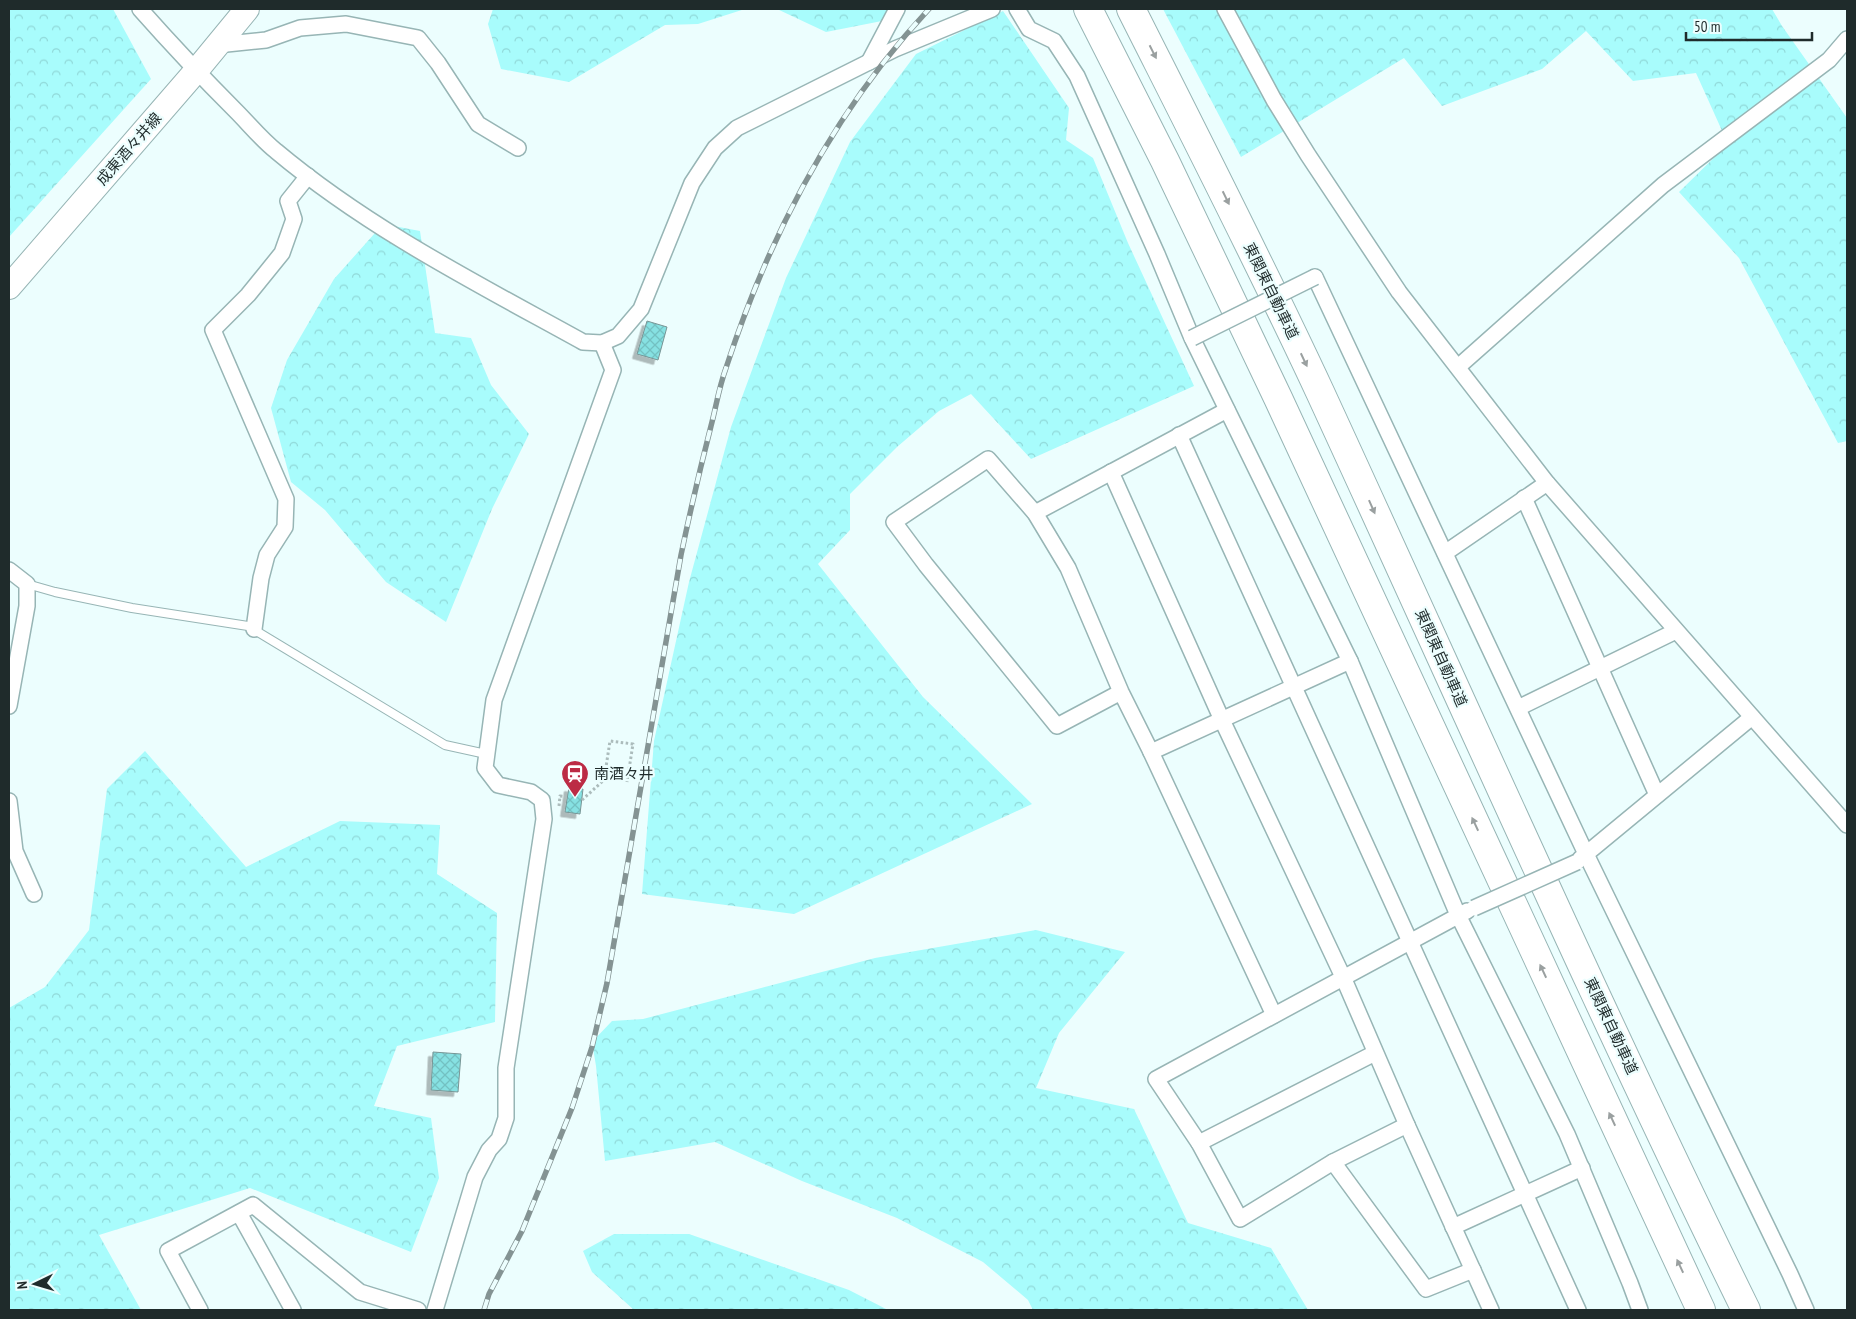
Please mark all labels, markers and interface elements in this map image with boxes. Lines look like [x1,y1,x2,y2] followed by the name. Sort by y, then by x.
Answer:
[1686,10,1812,42] scale bar
[1694,17,1720,36] text: 50 m
[1149,45,1157,60] one-way arrow
[92,108,165,189] street label: 成東酒々井線
[1222,191,1230,205] one-way arrow
[1240,239,1303,342] street label: 東関東自動車道
[1300,352,1309,367] one-way arrow
[1369,500,1377,514] one-way arrow
[1411,606,1471,710] street label: 東関東自動車道
[560,759,590,798] station icon: 南酒々井
[594,764,654,783] place label: 南酒々井
[1470,817,1478,831] one-way arrow
[1539,964,1547,979] one-way arrow
[1581,974,1642,1077] street label: 東関東自動車道
[1608,1112,1616,1126] one-way arrow
[10,1259,60,1309] north arrow
[1676,1259,1684,1273] one-way arrow
[13,1281,31,1290] text: N

